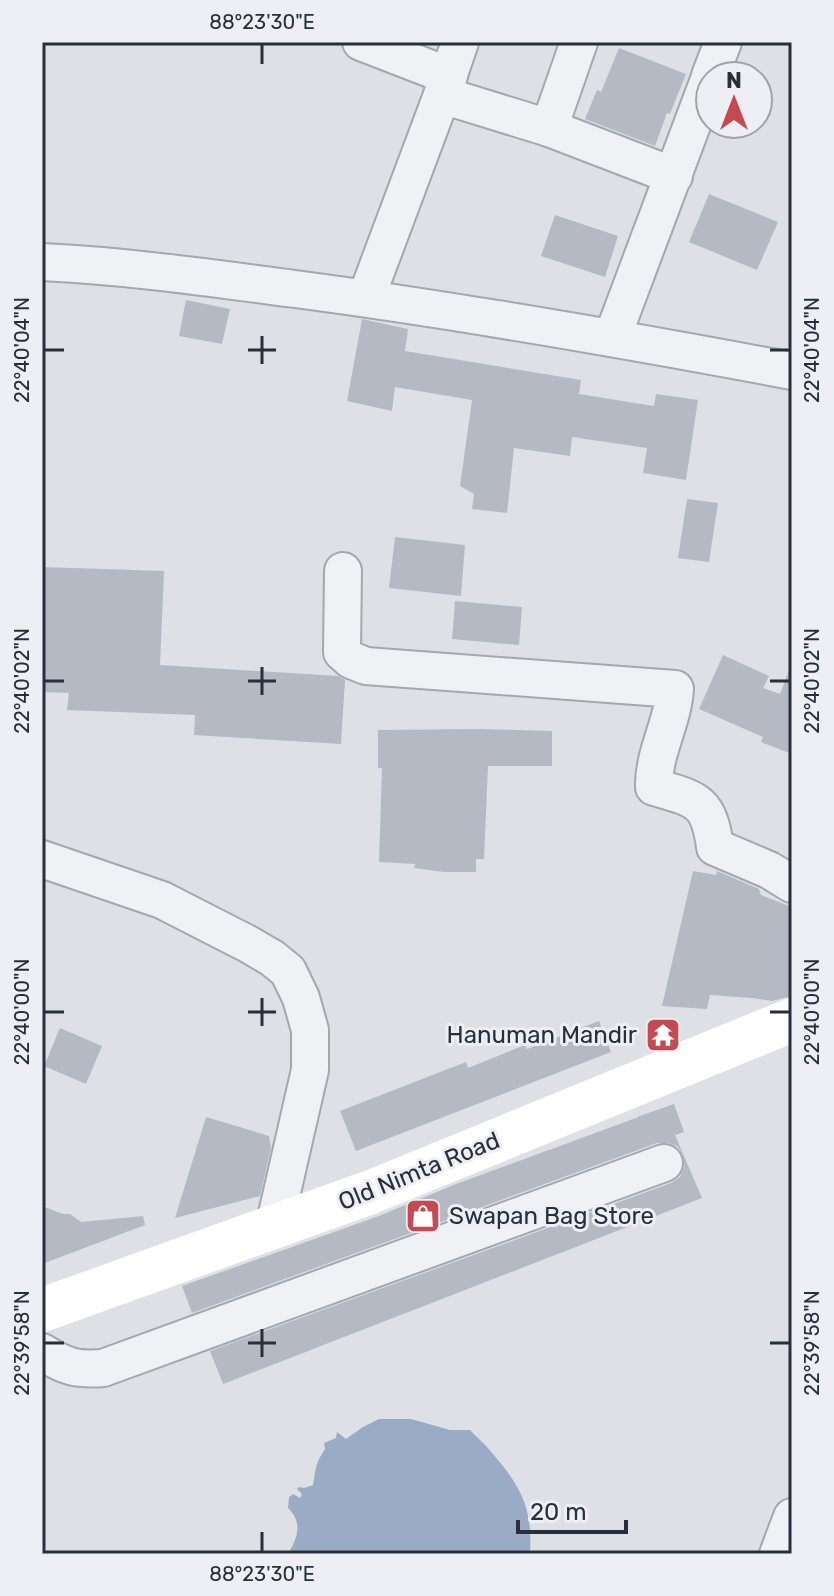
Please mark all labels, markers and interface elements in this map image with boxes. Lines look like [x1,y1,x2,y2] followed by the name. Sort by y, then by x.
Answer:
[209,10,315,34] text: 88°23'30"E
[694,60,774,140] north arrow
[726,67,742,94] text: N
[10,297,34,403] text: 22°40'04"N
[800,297,824,403] text: 22°40'04"N
[10,628,34,734] text: 22°40'02"N
[800,628,824,734] text: 22°40'02"N
[10,959,34,1065] text: 22°40'00"N
[800,959,824,1065] text: 22°40'00"N
[644,1016,682,1054] temple icon: Hanuman Mandir
[447,1021,637,1049] place label: Hanuman Mandir
[334,1126,504,1216] street label: Old Nimta Road
[404,1197,442,1235] shop icon: Swapan Bag Store
[449,1202,654,1230] place label: Swapan Bag Store
[10,1290,34,1396] text: 22°39'58"N
[800,1290,824,1396] text: 22°39'58"N
[518,1484,626,1534] scale bar
[530,1498,587,1526] text: 20 m
[209,1562,315,1586] text: 88°23'30"E

